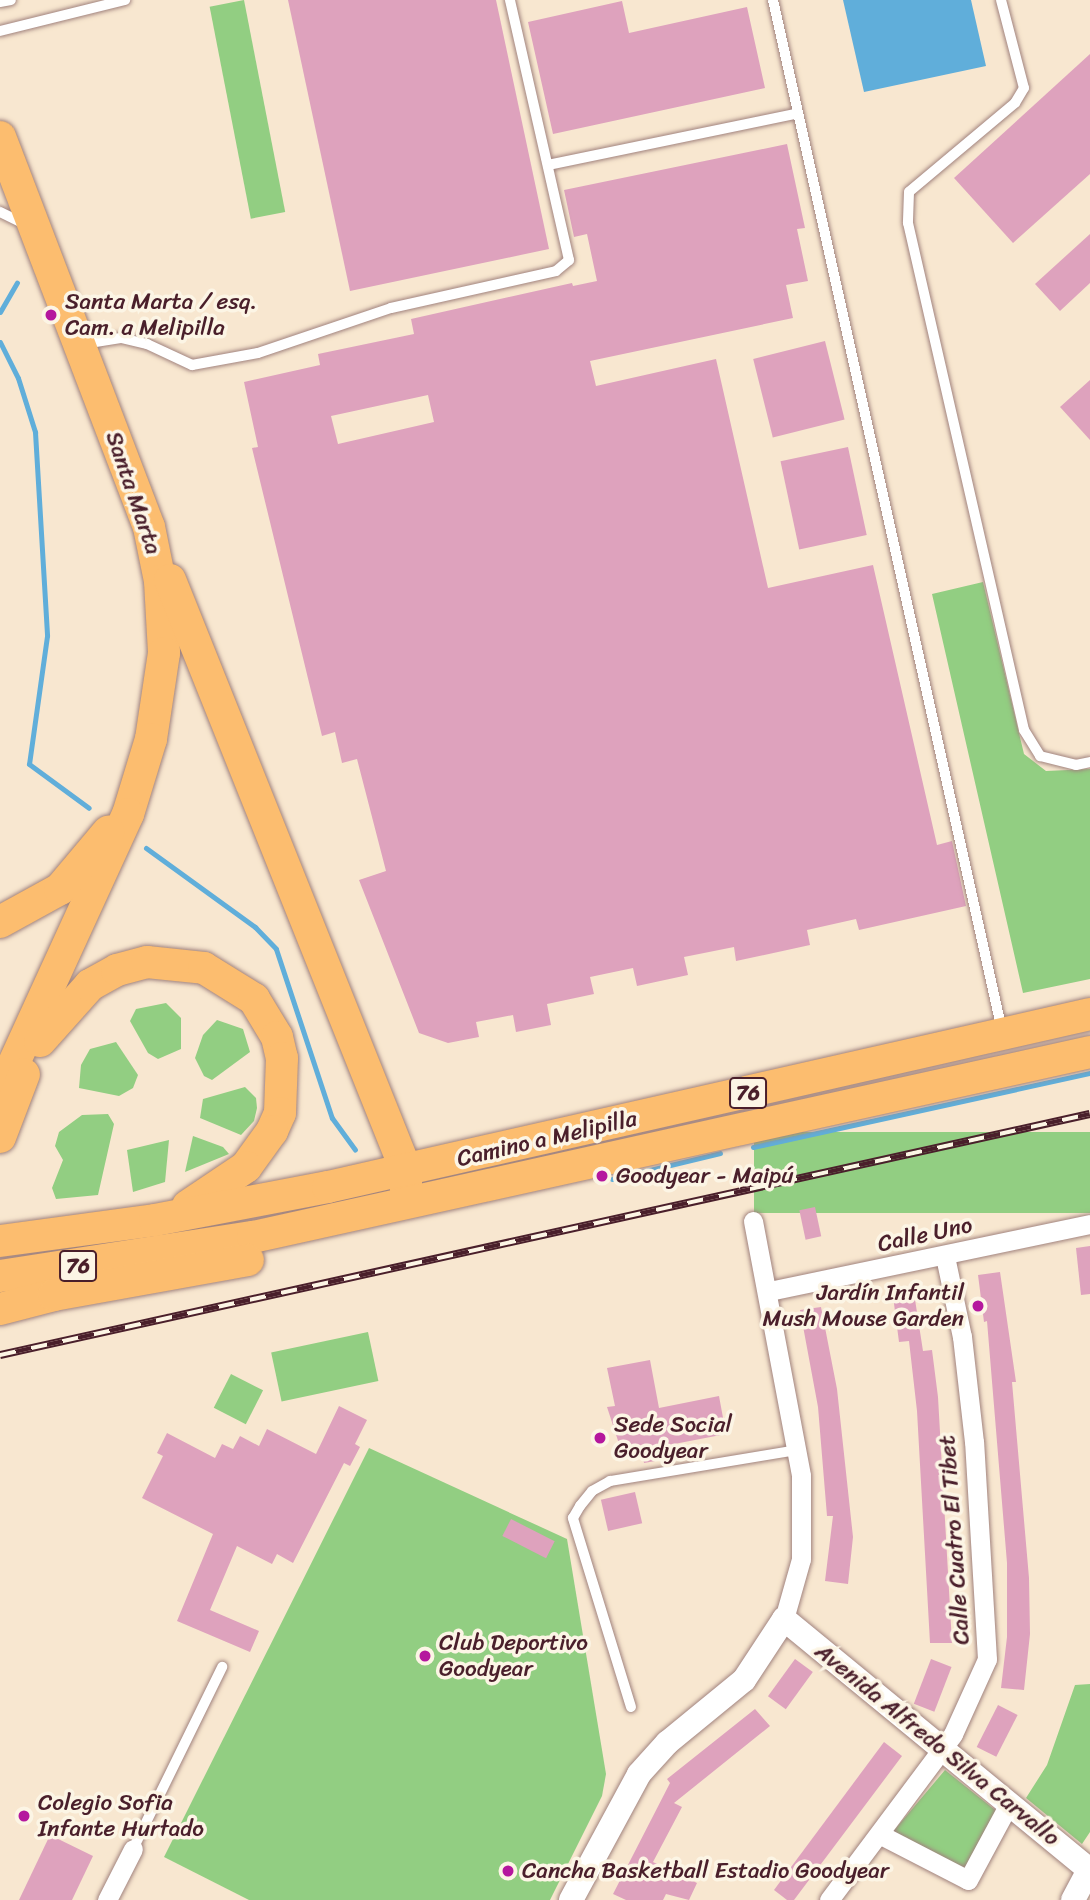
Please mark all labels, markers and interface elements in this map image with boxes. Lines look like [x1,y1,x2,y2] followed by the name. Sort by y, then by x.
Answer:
[65,288,256,342] place label: Santa Marta / esq. Cam. a Melipilla
[43,307,59,323] marker: Santa Marta / esq. Cam. a Melipilla
[99,428,167,558] street label: Santa Marta
[729,1076,767,1110] road number: 76
[454,1105,640,1173] street label: Camino a Melipilla
[616,1162,794,1190] place label: Goodyear - Maipú
[594,1168,610,1184] marker: Goodyear - Maipú
[875,1212,975,1258] street label: Calle Uno
[59,1248,97,1284] road number: 76
[762,1279,964,1333] place label: Jardín Infantil Mush Mouse Garden
[970,1298,986,1314] marker: Jardín Infantil Mush Mouse Garden
[614,1411,732,1465] place label: Sede Social Goodyear
[592,1430,608,1446] marker: Sede Social Goodyear
[934,1434,976,1646] street label: Calle Cuatro El Tibet
[439,1629,587,1683] place label: Club Deportivo Goodyear
[809,1638,1065,1852] street label: Avenida Alfredo Silva Carvallo
[417,1648,433,1664] marker: Club Deportivo Goodyear
[38,1789,205,1843] place label: Colegio Sofia Infante Hurtado
[16,1808,32,1824] marker: Colegio Sofia Infante Hurtado
[522,1857,889,1885] place label: Cancha Basketball Estadio Goodyear
[500,1863,516,1879] marker: Cancha Basketball Estadio Goodyear

